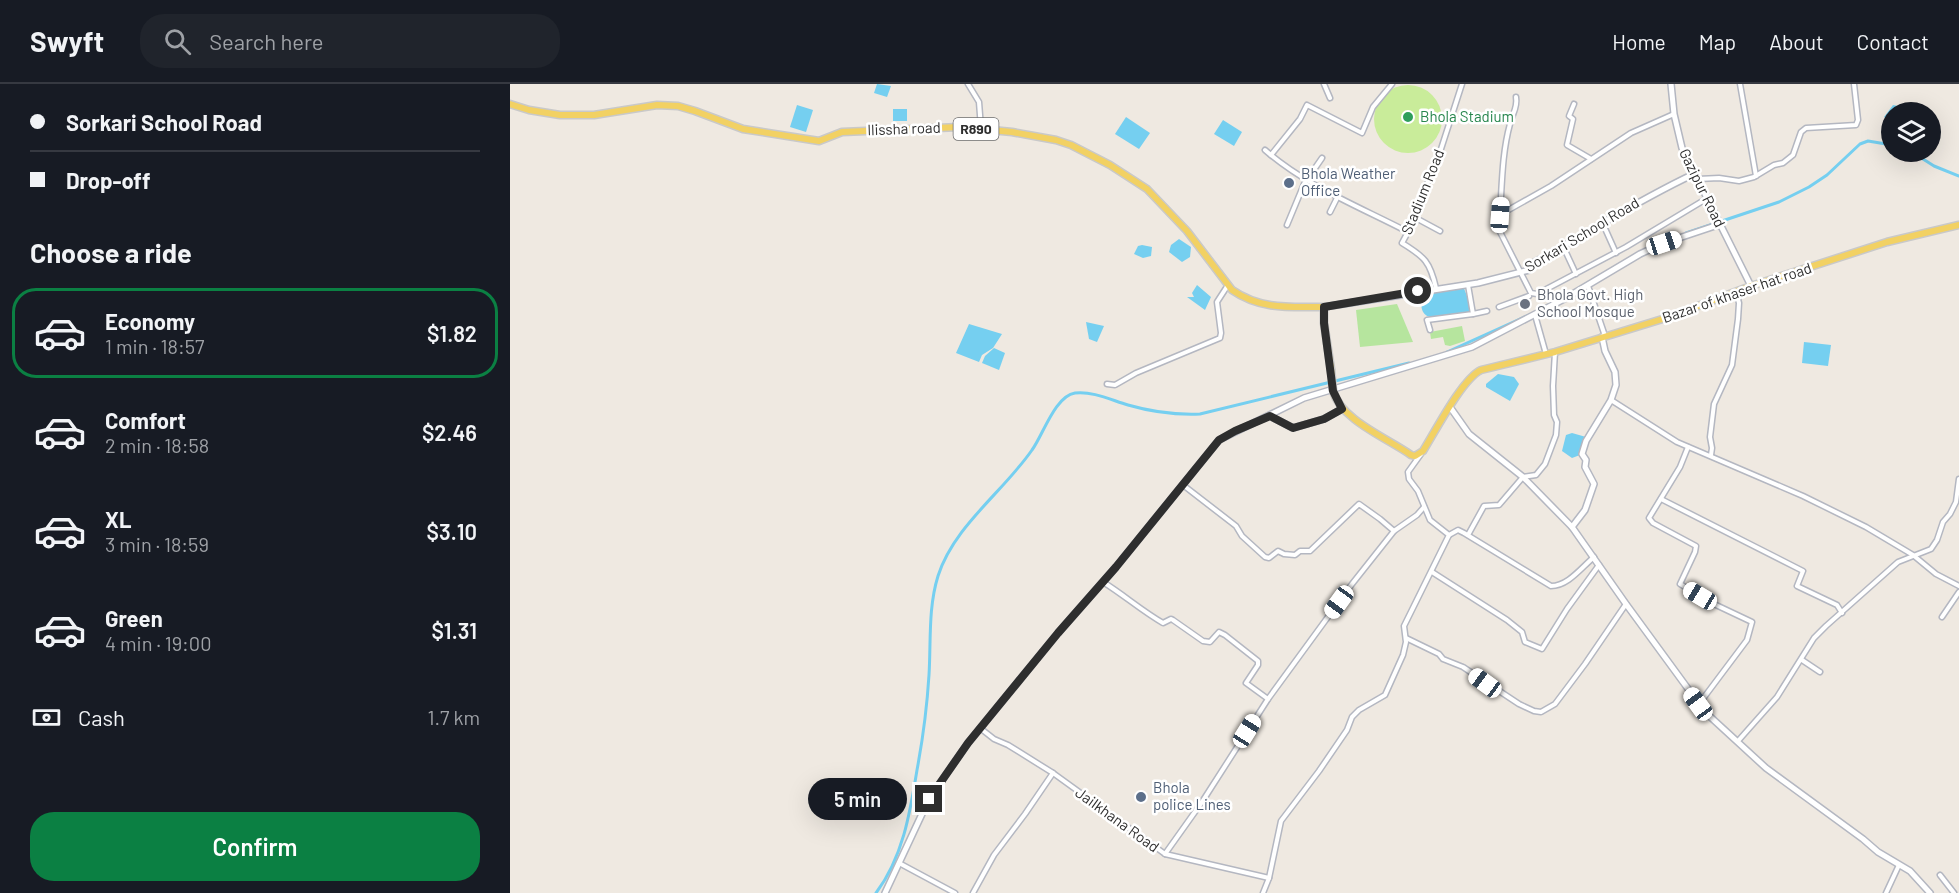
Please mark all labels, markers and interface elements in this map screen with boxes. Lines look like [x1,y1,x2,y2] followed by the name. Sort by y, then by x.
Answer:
[140,14,560,68] search box
[30,24,104,58] text: Swyft
[161,25,194,58] icon: search
[209,28,324,54] text: Search here
[1612,29,1666,54] text: Home
[1699,29,1736,54] text: Map
[1769,29,1824,54] text: About
[1857,29,1929,54] text: Contact
[1881,102,1941,162] map controls
[1881,102,1941,162] button: layers
[1420,107,1514,125] place label: Bhola Stadium
[66,109,262,135] text: Sorkari School Road
[1401,110,1415,124] marker: Bhola Stadium
[867,118,941,138] street label: Ilissha road
[954,118,998,140] road number: R890
[1676,145,1730,230] street label: Gazipur Road
[1397,146,1447,237] street label: Stadium Road
[1301,164,1396,199] place label: Bhola Weather Office
[66,167,150,193] text: Drop-off
[1282,176,1296,190] marker: Bhola Weather Office
[1521,193,1642,275] street label: Sorkari School Road
[1490,196,1510,234] car
[1644,229,1684,257] car
[30,236,192,268] text: Choose a ride
[1660,258,1814,326] street label: Bazar of khaser hat road
[1404,277,1431,304] route start
[1537,285,1643,320] place label: Bhola Govt. High School Mosque
[1518,297,1532,311] marker: Bhola Govt. High School Mosque
[33,306,87,360] icon: car
[105,308,195,334] text: Economy
[427,320,477,346] text: $1.82
[105,334,205,358] text: 1 min · 18:57
[33,405,87,459] icon: car
[105,407,186,433] text: Comfort
[422,419,477,445] text: $2.46
[105,433,209,457] text: 2 min · 18:58
[33,504,87,558] icon: car
[105,506,131,532] text: XL
[427,518,477,544] text: $3.10
[105,532,209,556] text: 3 min · 18:59
[1680,579,1720,613] car
[1321,582,1357,622] car
[33,603,87,657] icon: car
[105,605,163,631] text: Green
[431,617,477,643] text: $1.31
[105,631,211,655] text: 4 min · 19:00
[1465,665,1505,701] car
[1680,684,1716,724] car
[30,701,63,734] icon: cash
[78,704,125,730] text: Cash
[427,705,480,729] text: 1.7 km
[1230,711,1264,751] car
[809,778,908,820] callout: 5 min
[1153,778,1231,813] place label: Bhola police Lines
[1072,783,1163,856] street label: Jailkhana Road
[915,785,942,812] route end
[834,787,881,811] text: 5 min
[1134,790,1148,804] marker: Bhola police Lines
[30,812,480,881] button: Confirm

